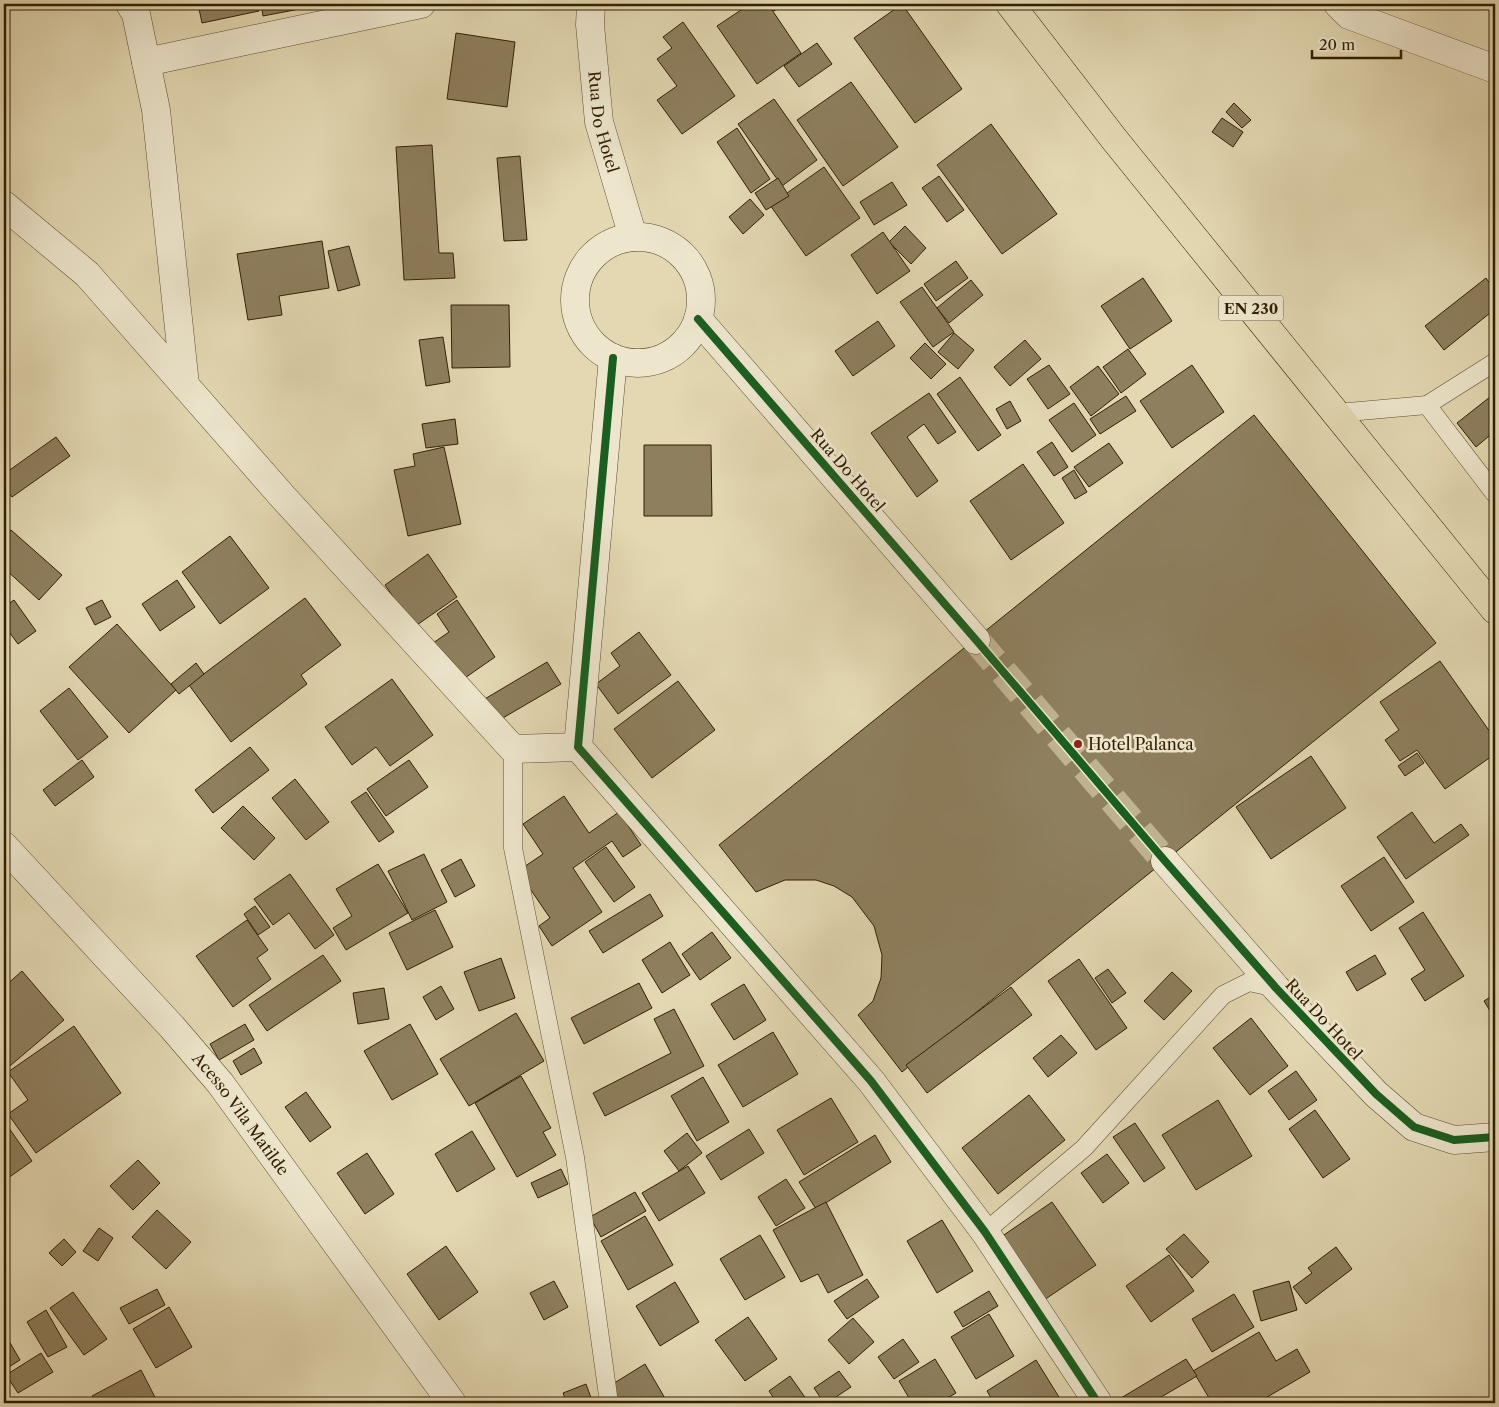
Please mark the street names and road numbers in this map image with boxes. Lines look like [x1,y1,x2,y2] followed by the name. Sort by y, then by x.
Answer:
[584,70,624,175] street label: Rua Do Hotel
[1218,296,1284,320] road number: EN 230
[806,424,890,516] street label: Rua Do Hotel
[1281,974,1367,1064] street label: Rua Do Hotel
[188,1048,294,1179] street label: Acesso Vila Matilde

